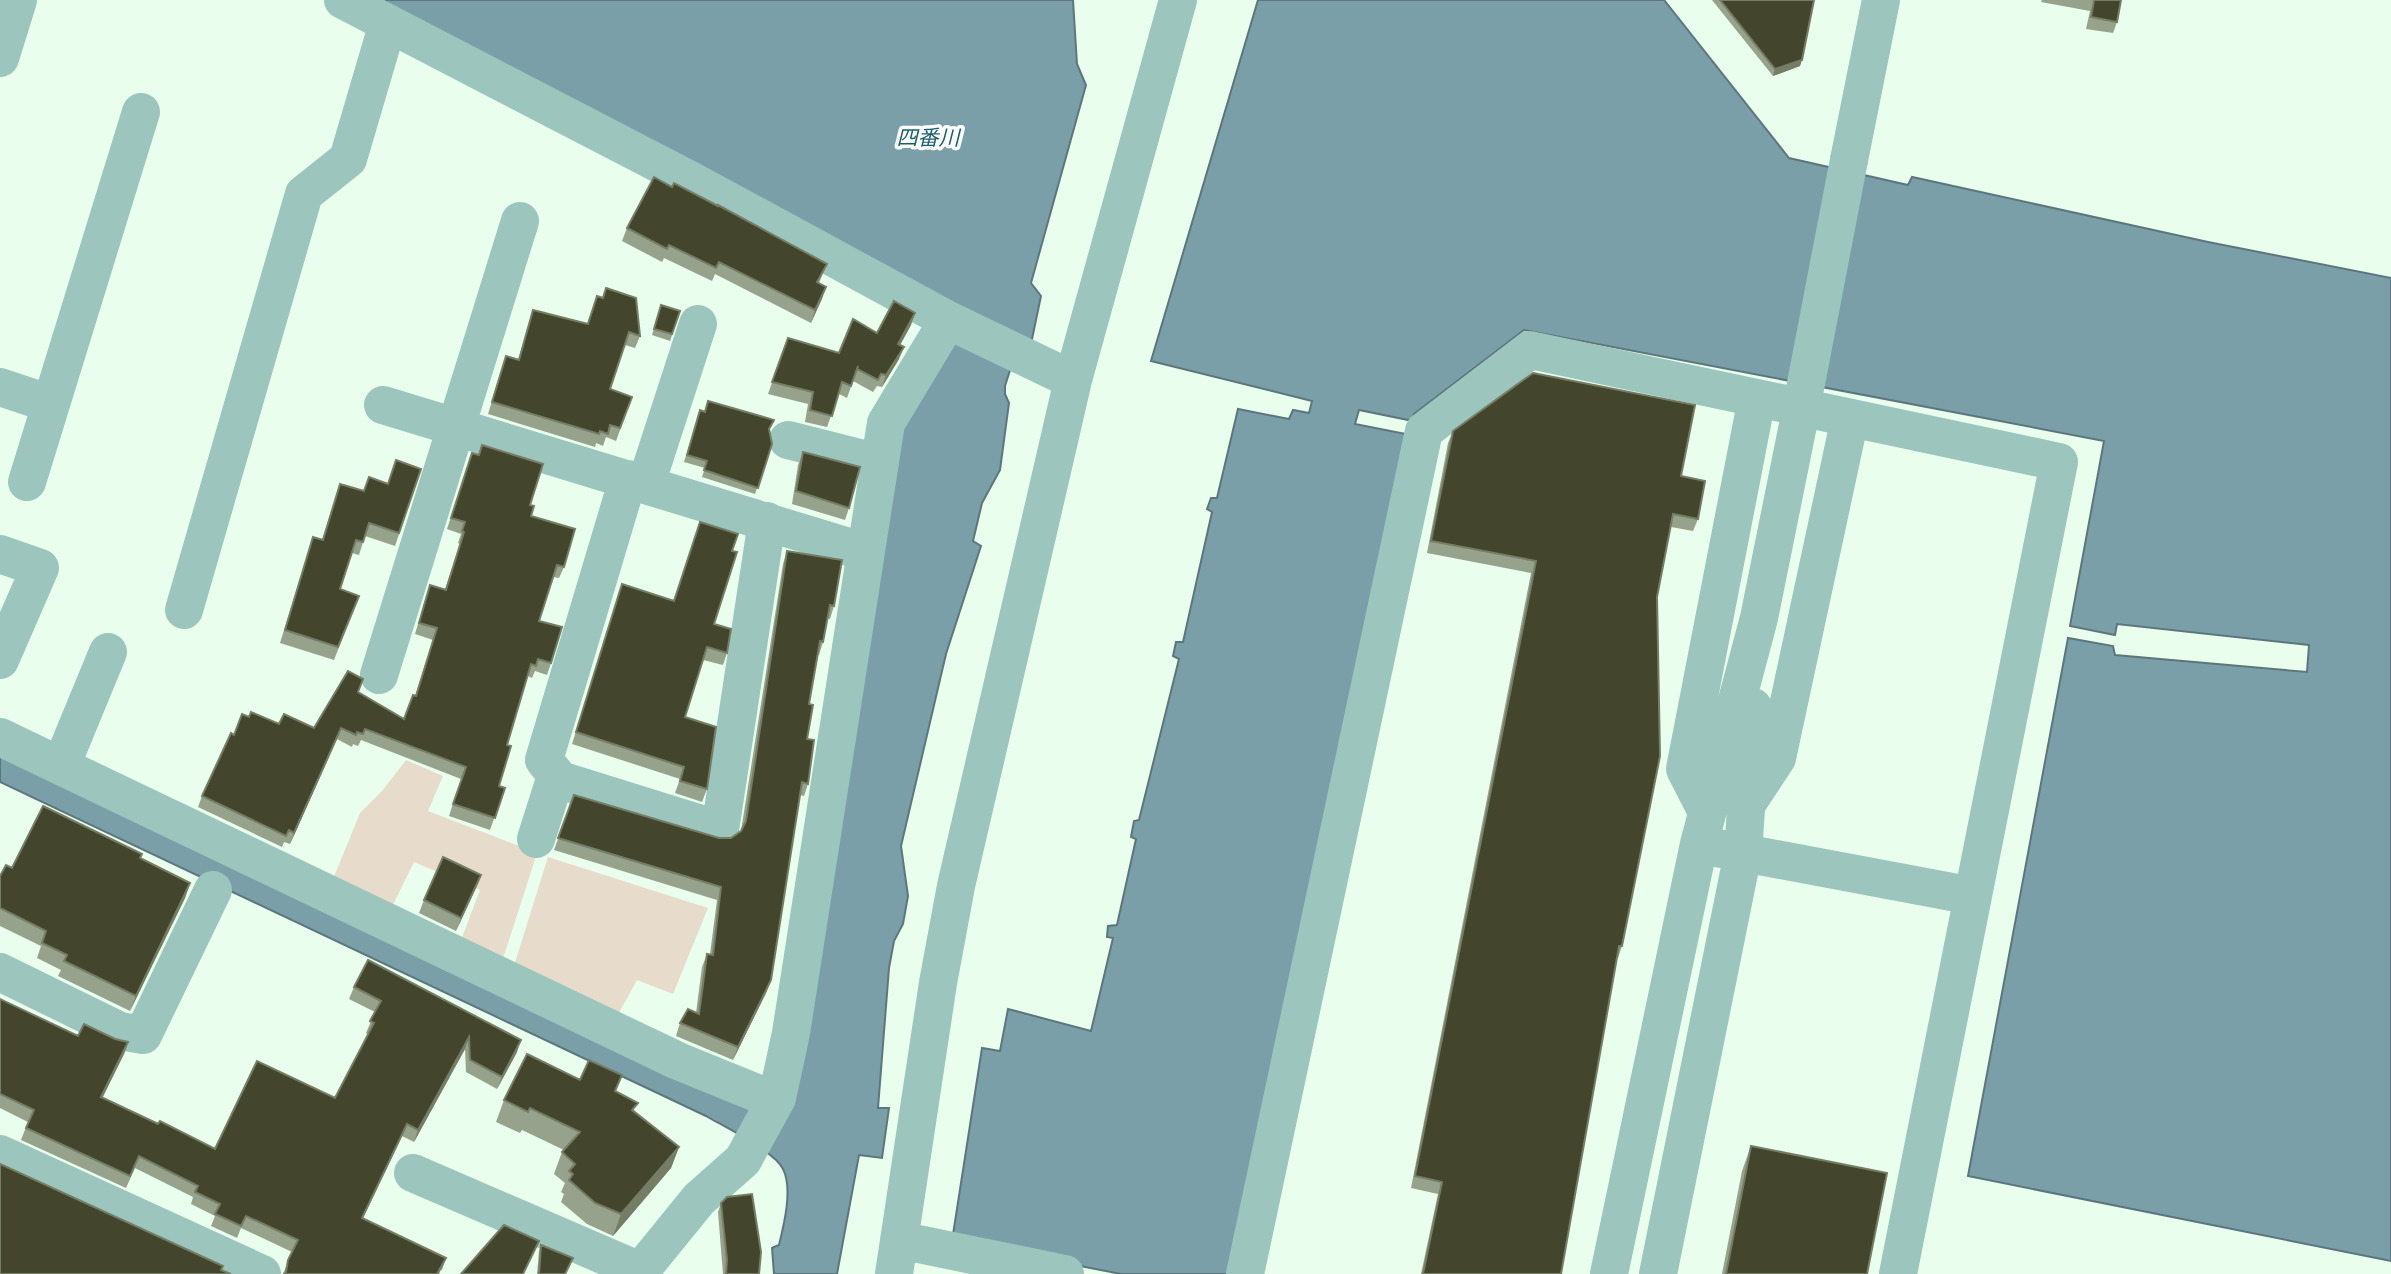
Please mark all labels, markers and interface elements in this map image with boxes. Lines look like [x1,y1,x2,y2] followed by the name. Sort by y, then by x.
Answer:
[897,125,961,150] water label: 四番川

